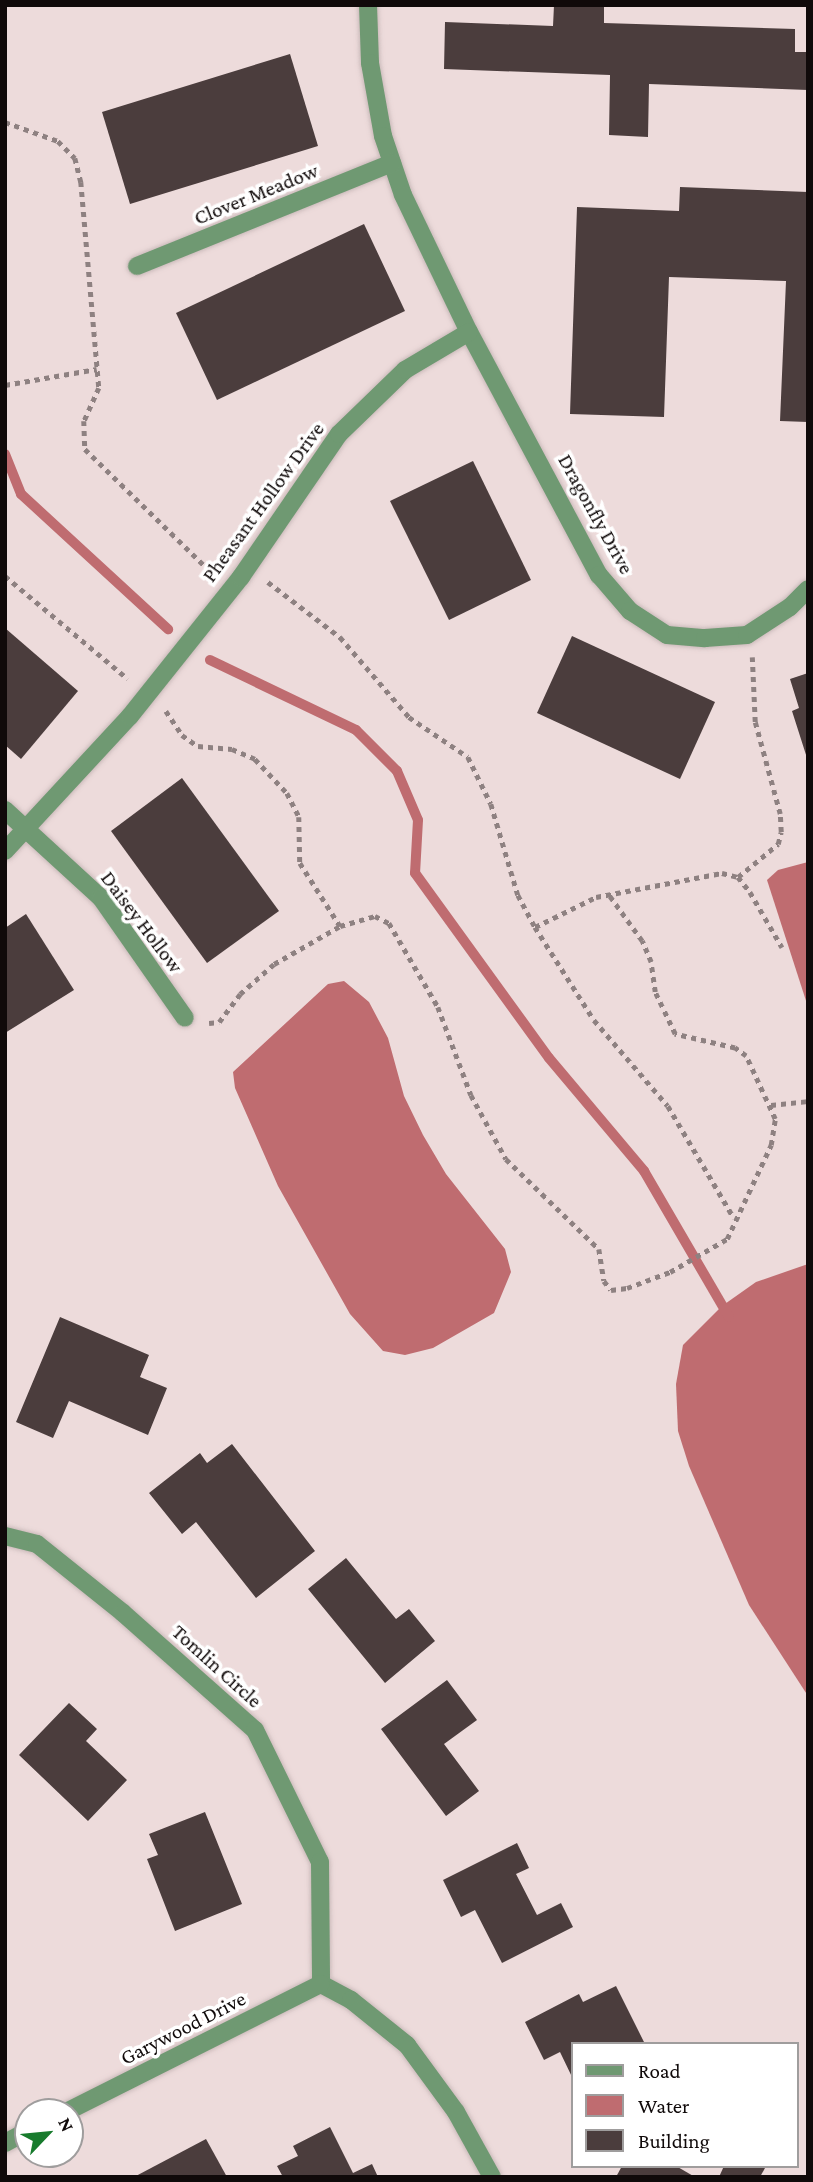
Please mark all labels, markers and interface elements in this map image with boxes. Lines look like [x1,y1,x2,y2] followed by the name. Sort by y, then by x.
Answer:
[190,158,322,230] street label: Clover Meadow
[197,417,329,587] street label: Pheasant Hollow Drive
[553,450,639,578] street label: Dragonfly Drive
[95,866,189,978] street label: Daisey Hollow
[167,1619,267,1713] street label: Tomlin Circle
[116,1986,250,2070] street label: Garywood Drive
[572,2042,799,2168] legend
[638,2059,681,2083] text: Road
[638,2094,690,2118] text: Water
[14,2098,84,2168] north arrow
[54,2114,79,2135] text: N
[638,2129,710,2153] text: Building

